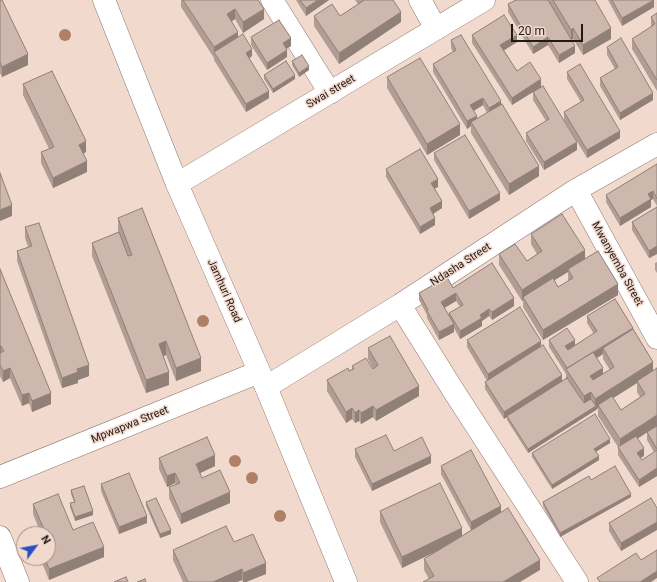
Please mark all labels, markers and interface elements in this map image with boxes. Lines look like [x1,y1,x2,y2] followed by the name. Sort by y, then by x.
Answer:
[513,16,585,42] scale bar
[518,24,545,38] text: 20 m
[304,72,358,112] street label: Swai street
[588,219,646,309] street label: Mwanyemba Street
[428,241,494,289] street label: Ndasha Street
[204,257,244,325] street label: Jamhuri Road
[89,403,171,447] street label: Mpwapwa Street
[16,526,56,566] north arrow
[38,533,53,547] text: N

